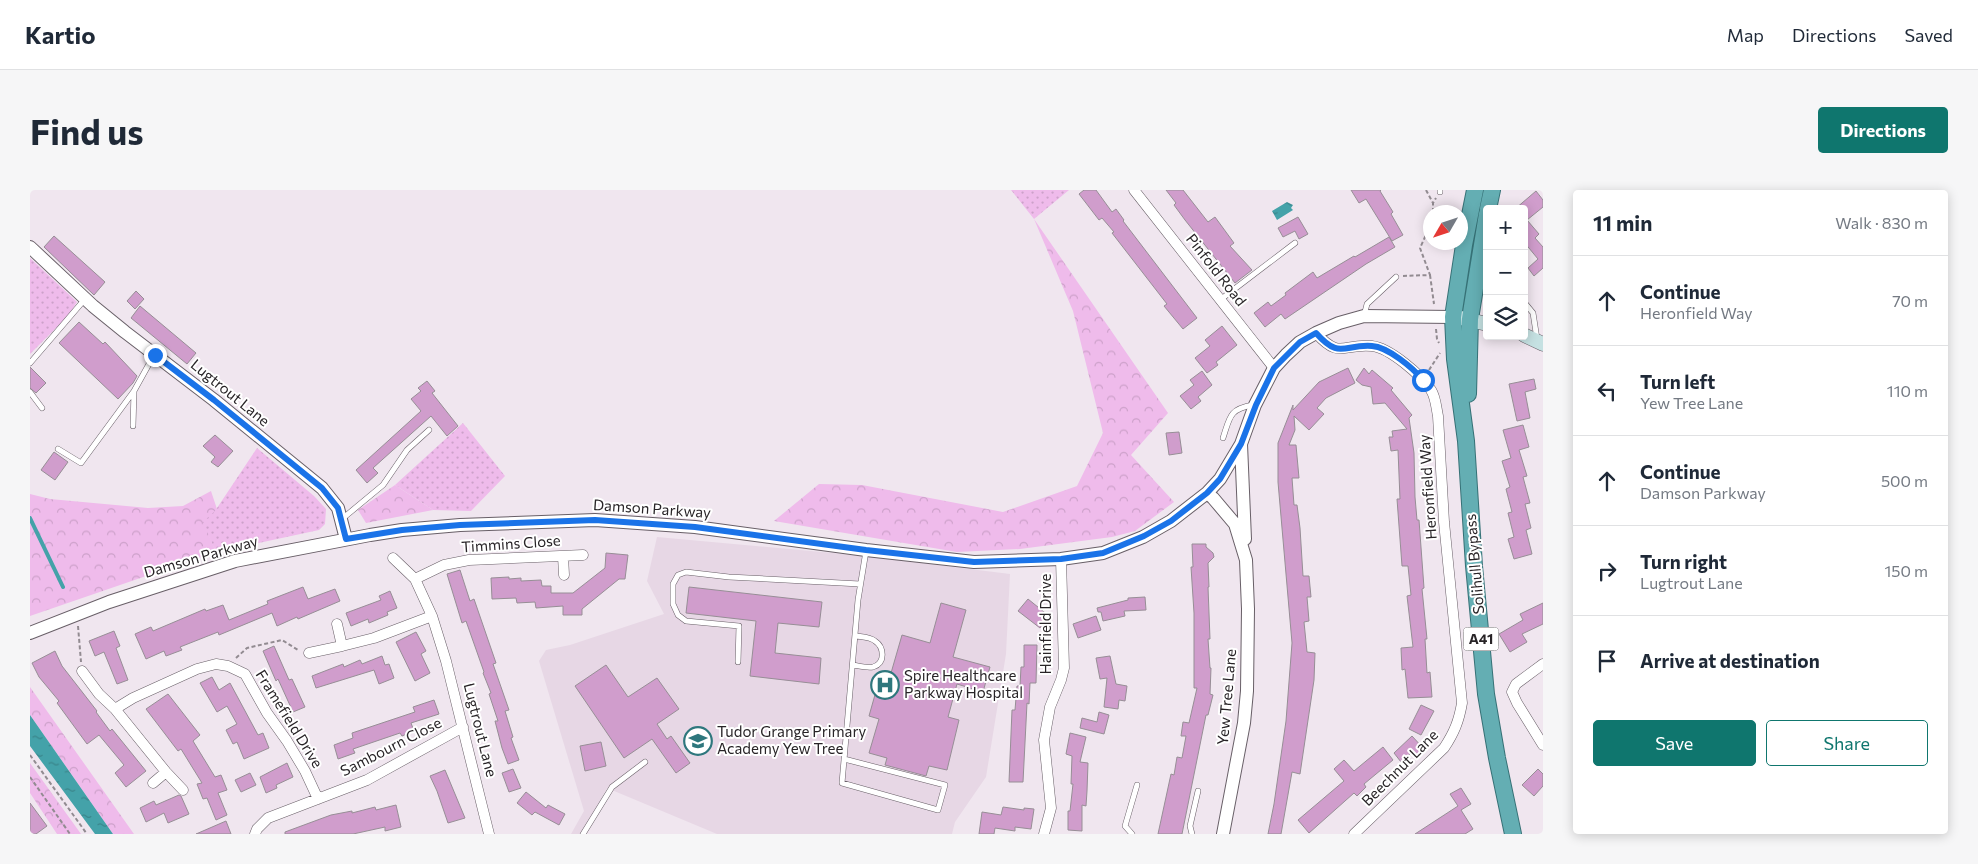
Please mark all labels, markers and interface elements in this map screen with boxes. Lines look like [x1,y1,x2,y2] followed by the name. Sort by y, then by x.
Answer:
[25,20,95,49] text: Kartio
[1727,24,1764,46] text: Map
[1792,24,1876,46] text: Directions
[1904,24,1953,46] text: Saved
[1818,107,1948,153] button: Directions
[30,109,144,152] text: Find us
[1423,205,1468,250] north arrow
[1483,205,1528,340] map controls
[1483,205,1528,250] button: +
[1593,210,1652,235] text: 11 min
[1835,213,1928,232] text: Walk · 830 m
[1183,230,1251,309] street label: Pinfold Road
[1483,250,1528,295] button: −
[1640,280,1720,303] text: Continue
[1593,287,1621,315] icon: ahead
[1892,291,1928,310] text: 70 m
[1483,295,1528,340] button: layers
[1640,303,1752,322] text: Heronfield Way
[144,344,167,367] route end
[188,355,274,430] street label: Lugtrout Lane
[1412,369,1435,392] route start
[1640,370,1715,393] text: Turn left
[1593,377,1621,405] icon: left
[1887,381,1928,400] text: 110 m
[1640,393,1743,412] text: Yew Tree Lane
[1414,434,1440,540] street label: Heronfield Way
[1640,460,1720,483] text: Continue
[1593,467,1621,495] icon: ahead
[1881,471,1928,490] text: 500 m
[1640,483,1766,502] text: Damson Parkway
[593,495,712,521] street label: Damson Parkway
[1461,513,1487,615] street label: Solihull Bypass
[142,531,260,581] street label: Damson Parkway
[461,531,561,555] street label: Timmins Close
[1640,550,1727,573] text: Turn right
[1593,557,1621,585] icon: right
[1885,561,1928,580] text: 150 m
[1640,573,1743,592] text: Lugtrout Lane
[1036,574,1054,674] street label: Hainfield Drive
[1464,628,1498,650] road number: A41
[1593,647,1621,675] icon: arrive
[1213,648,1239,746] street label: Yew Tree Lane
[1640,649,1820,672] text: Arrive at destination
[252,666,327,771] street label: Framefield Drive
[904,666,1023,701] place label: Spire Healthcare Parkway Hospital
[870,670,900,700] hospital icon: Spire Healthcare Parkway Hospital
[461,681,501,779] street label: Lugtrout Lane
[337,713,444,779] street label: Sambourn Close
[1593,720,1756,766] button: Save
[1766,720,1928,766] button: Share
[717,722,866,757] place label: Tudor Grange Primary Academy Yew Tree
[1357,725,1441,809] street label: Beechnut Lane
[683,726,713,756] school or university icon: Tudor Grange Primary Academy Yew Tree

